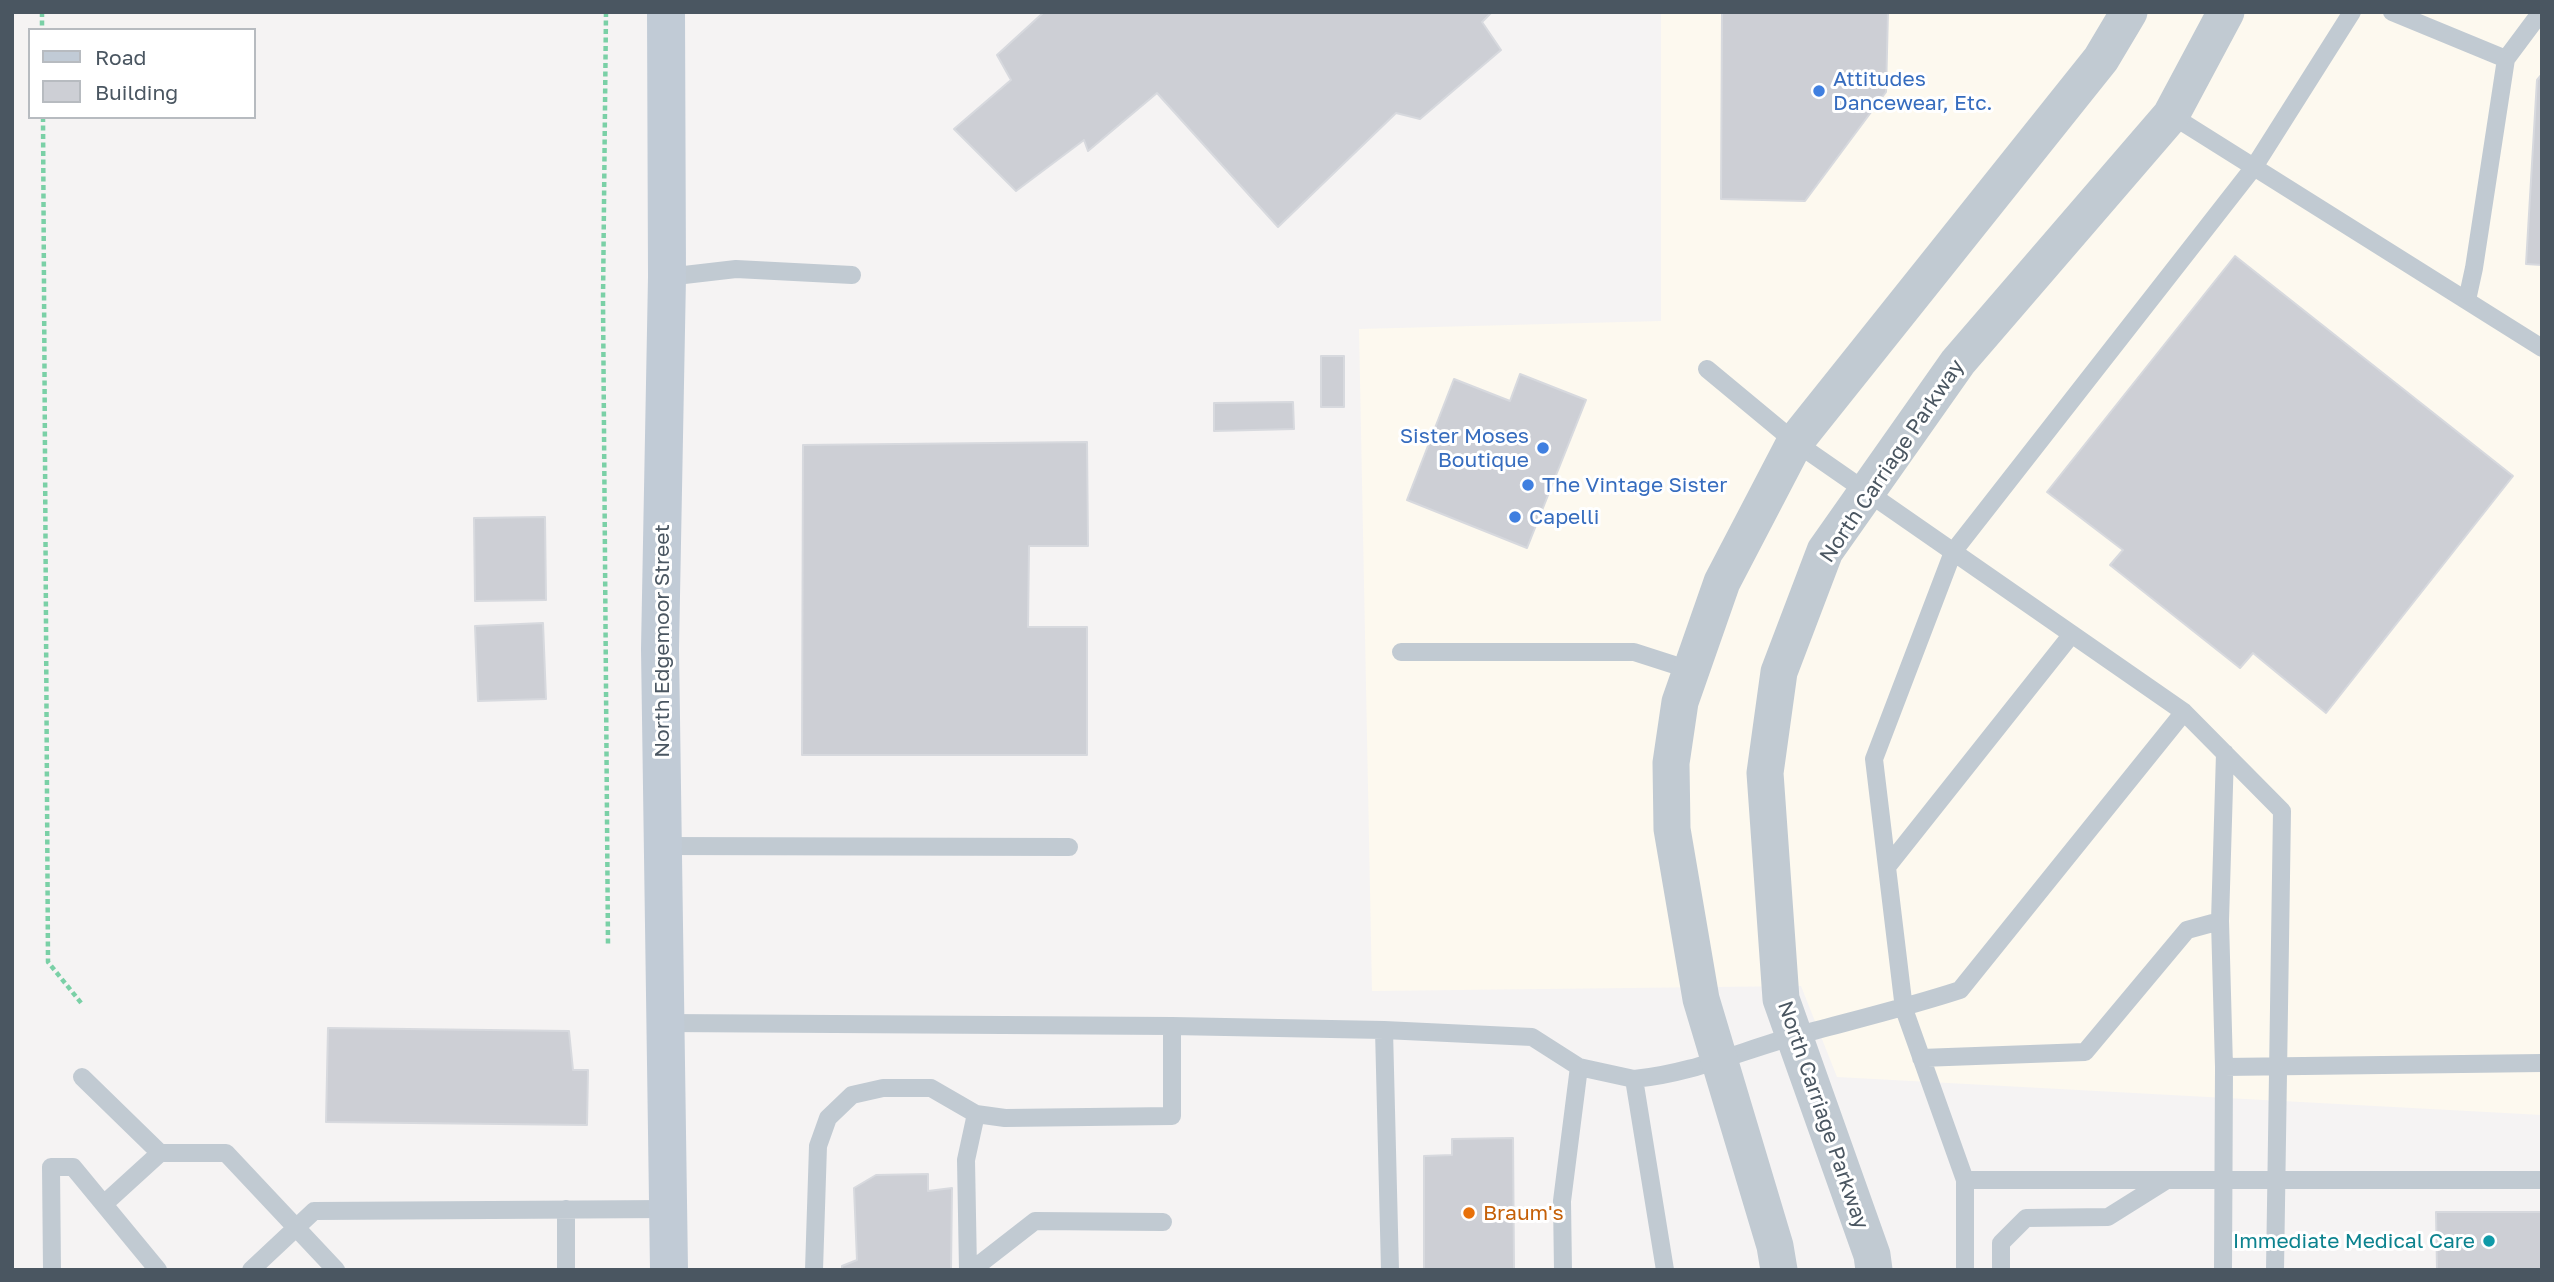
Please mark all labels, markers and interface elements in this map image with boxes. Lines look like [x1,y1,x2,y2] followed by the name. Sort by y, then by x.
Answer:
[28,28,256,119] legend
[95,44,146,70] text: Road
[1833,66,1992,116] place label: Attitudes Dancewear, Etc.
[95,79,178,105] text: Building
[1811,83,1827,99] marker: Attitudes Dancewear, Etc.
[1815,355,1969,567] street label: North Carriage Parkway
[1400,423,1529,473] place label: Sister Moses Boutique
[1535,440,1551,456] marker: Sister Moses Boutique
[1542,472,1727,498] place label: The Vintage Sister
[1520,477,1536,493] marker: The Vintage Sister
[1529,504,1599,530] place label: Capelli
[1507,509,1523,525] marker: Capelli
[649,524,675,758] street label: North Edgemoor Street
[1772,998,1874,1232] street label: North Carriage Parkway
[1483,1200,1564,1226] place label: Braum's
[1461,1205,1477,1221] marker: Braum's
[2233,1228,2475,1254] place label: Immediate Medical Care
[2481,1233,2497,1249] marker: Immediate Medical Care

